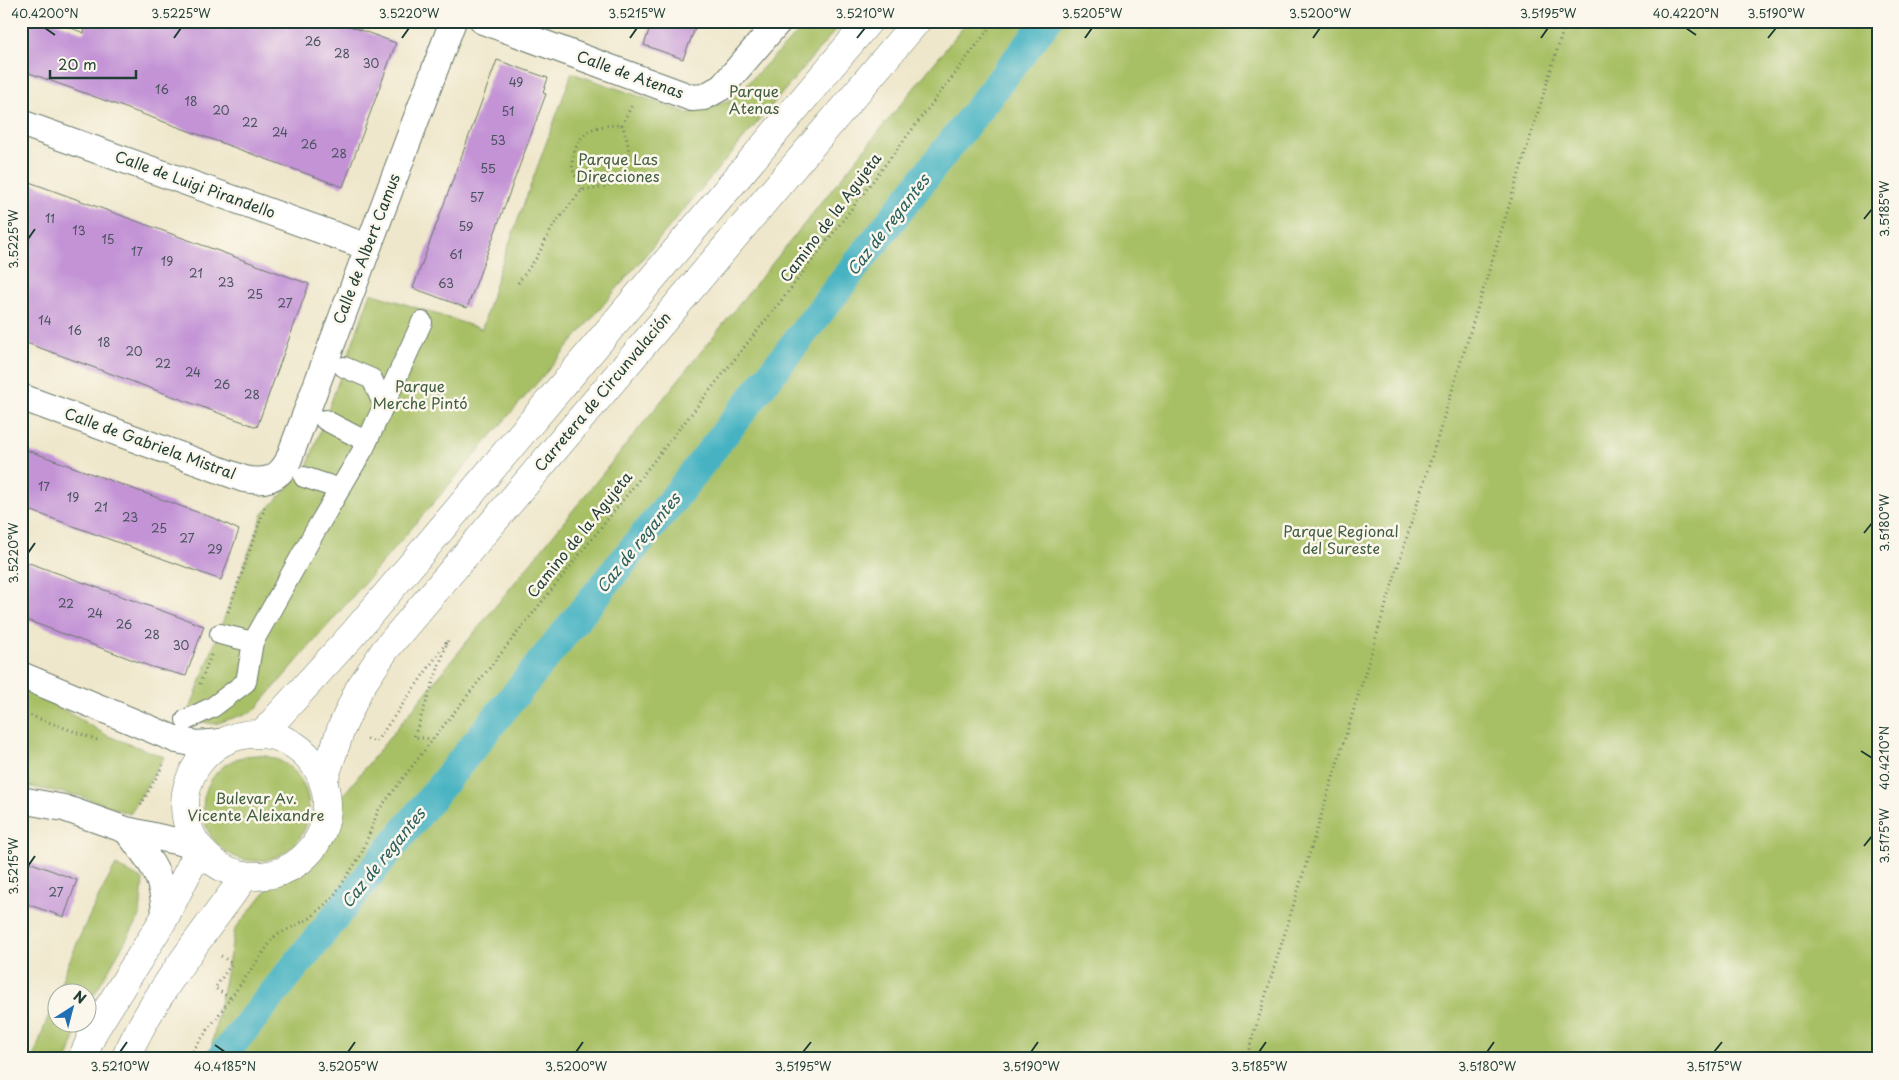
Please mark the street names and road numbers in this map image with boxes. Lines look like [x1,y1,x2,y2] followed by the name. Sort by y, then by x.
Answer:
[574,44,687,104] street label: Calle de Atenas
[112,144,279,223] street label: Calle de Luigi Pirandello
[773,147,887,287] street label: Camino de la Agujeta
[326,170,405,327] street label: Calle de Albert Camus
[528,306,676,476] street label: Carretera de Circunvalación
[62,401,239,484] street label: Calle de Gabriela Mistral
[521,465,638,602] street label: Camino de la Agujeta

